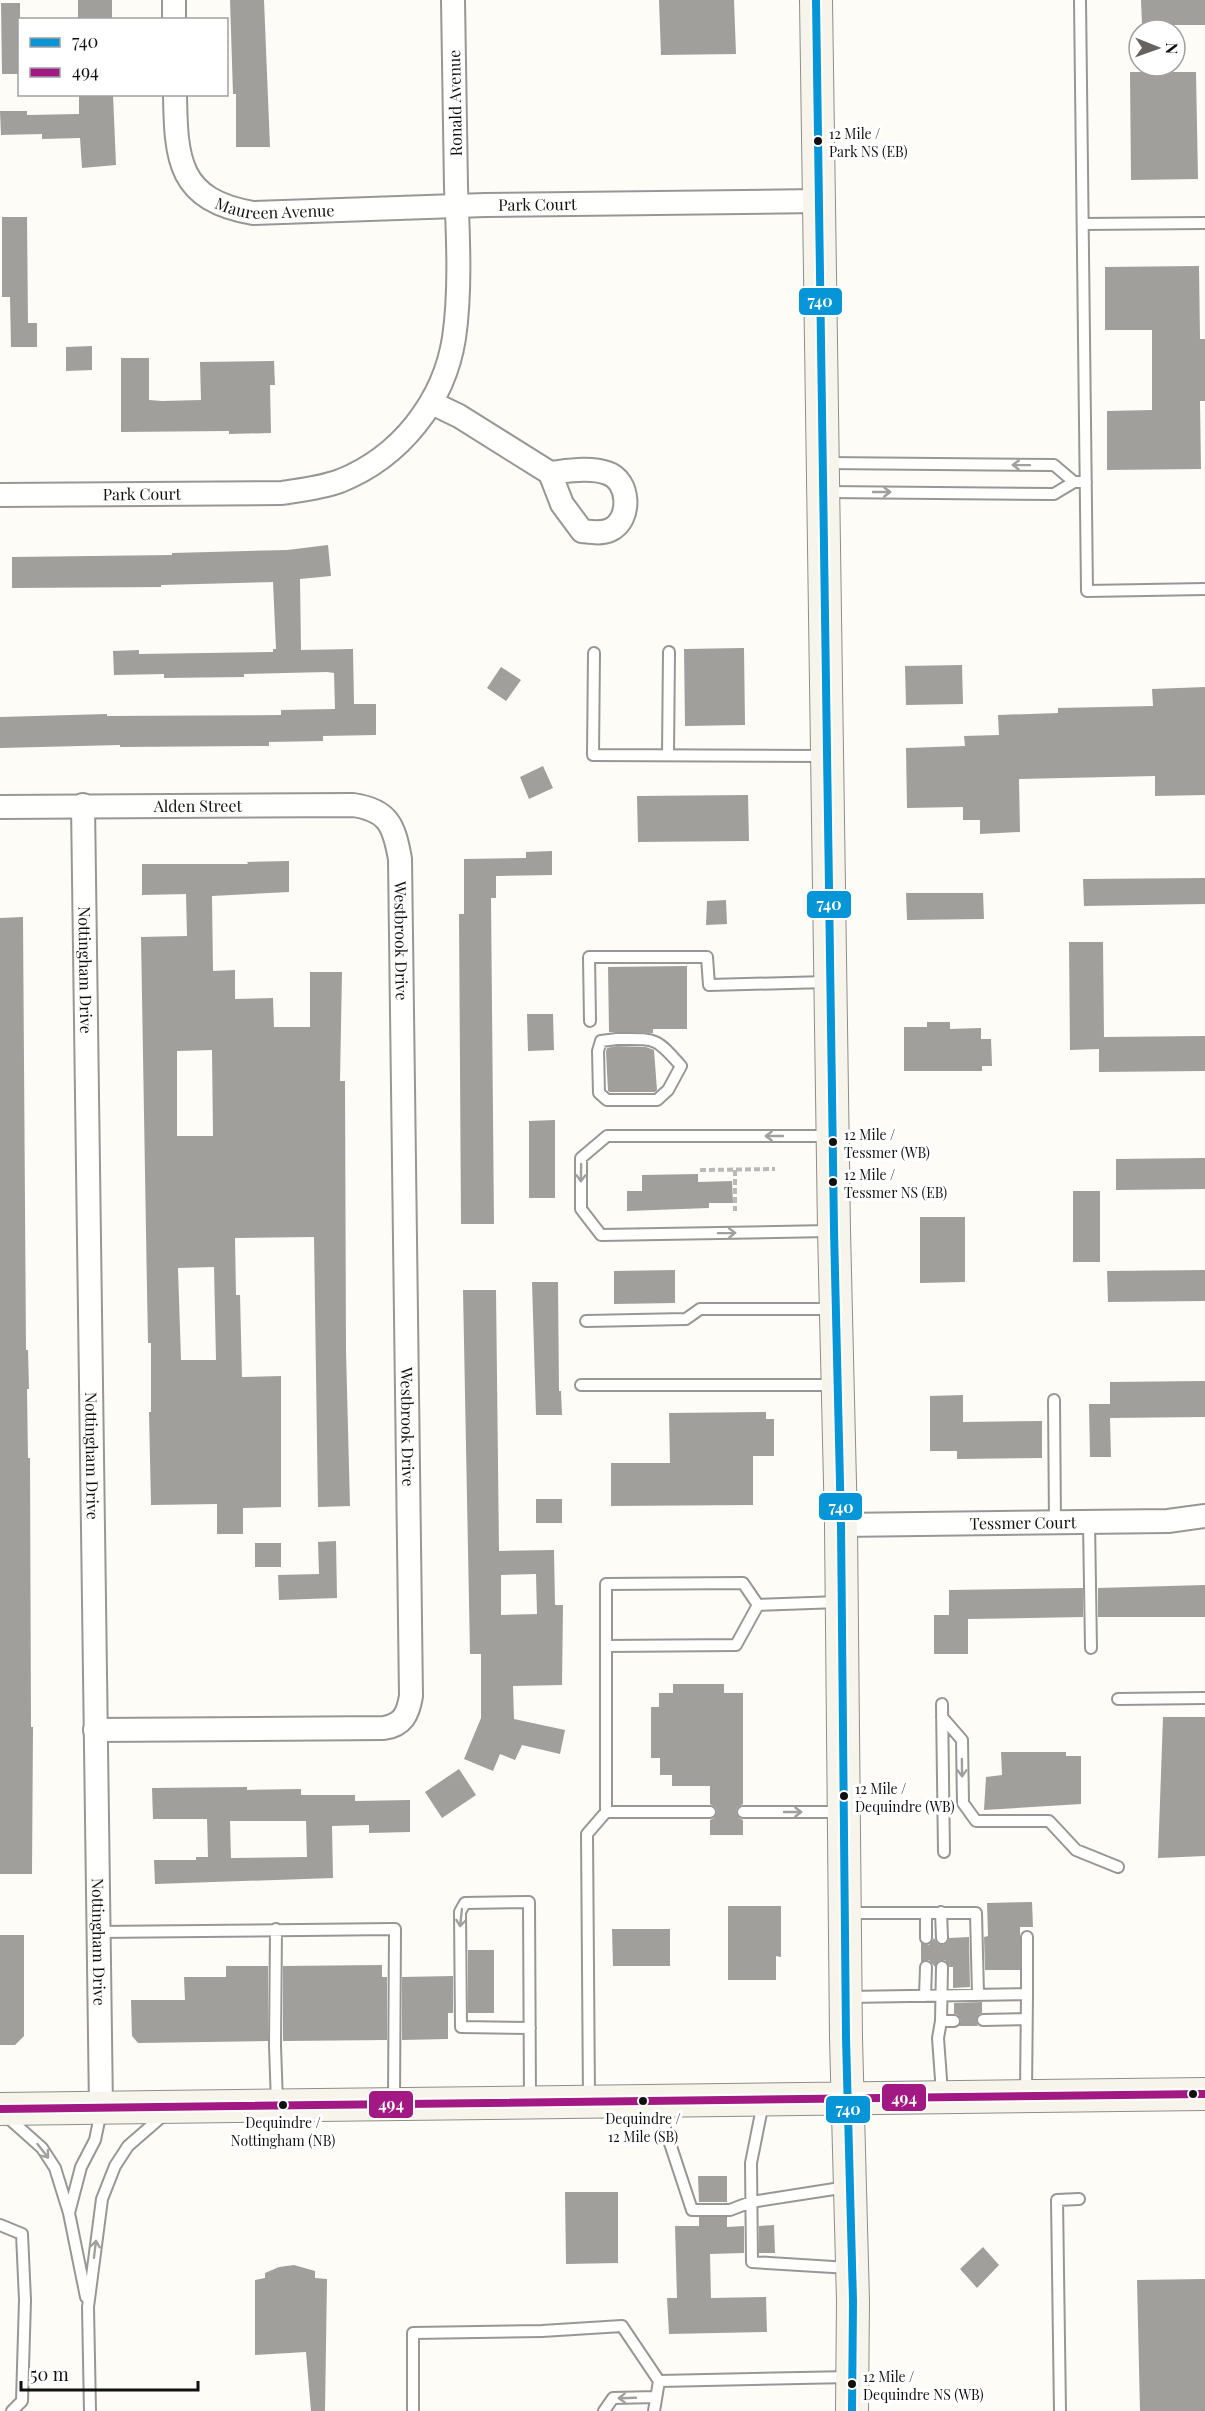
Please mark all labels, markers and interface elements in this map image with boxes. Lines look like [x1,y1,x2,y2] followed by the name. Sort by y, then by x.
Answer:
[18,18,228,96] legend
[1127,18,1187,78] north arrow
[72,29,98,53] text: 740
[1162,42,1183,55] text: N
[443,50,466,156] street label: Ronald Avenue
[72,59,99,83] text: 494
[829,124,908,161] place label: 12 Mile / Park NS (EB)
[812,135,824,147] marker: 12 Mile / Park NS (EB)
[212,192,335,223] street label: Maureen Avenue
[498,193,577,215] street label: Park Court
[798,287,843,316] line badge: 740
[807,290,833,311] text: 740
[1012,459,1032,471] one-way arrow
[103,483,182,504] street label: Park Court
[871,486,891,498] one-way arrow
[153,795,243,816] street label: Alden Street
[390,880,413,1001] street label: Westbrook Drive
[806,890,852,919] line badge: 740
[816,893,842,914] text: 740
[74,906,97,1034] street label: Nottingham Drive
[844,1125,930,1162] place label: 12 Mile / Tessmer (WB)
[764,1130,784,1142] one-way arrow
[827,1136,839,1148] marker: 12 Mile / Tessmer (WB)
[575,1163,587,1183] one-way arrow
[844,1165,947,1202] place label: 12 Mile / Tessmer NS (EB)
[827,1176,839,1188] marker: 12 Mile / Tessmer NS (EB)
[717,1227,737,1239] one-way arrow
[397,1366,419,1487] street label: Westbrook Drive
[81,1392,104,1520] street label: Nottingham Drive
[818,1492,863,1521] line badge: 740
[828,1496,854,1517] text: 740
[970,1511,1077,1533] street label: Tessmer Court
[956,1758,968,1778] one-way arrow
[855,1779,955,1816] place label: 12 Mile / Dequindre (WB)
[838,1790,850,1802] marker: 12 Mile / Dequindre (WB)
[783,1806,803,1818] one-way arrow
[88,1878,111,2006] street label: Nottingham Drive
[455,1908,466,1927] one-way arrow
[881,2083,927,2112] line badge: 494
[891,2087,917,2108] text: 494
[1187,2088,1199,2100] unlabelled marker
[368,2090,414,2119] line badge: 494
[378,2093,404,2114] text: 494
[637,2095,649,2107] marker: Dequindre / 12 Mile (SB)
[825,2095,871,2124] line badge: 740
[835,2098,861,2119] text: 740
[277,2099,289,2111] marker: Dequindre / Nottingham (NB)
[605,2109,681,2146] place label: Dequindre / 12 Mile (SB)
[231,2113,335,2150] place label: Dequindre / Nottingham (NB)
[36,2143,49,2159] one-way arrow
[90,2239,101,2259] one-way arrow
[21,2354,198,2392] scale bar
[30,2362,69,2386] text: 50 m
[863,2367,984,2404] place label: 12 Mile / Dequindre NS (WB)
[846,2378,858,2390] marker: 12 Mile / Dequindre NS (WB)
[617,2392,637,2403] one-way arrow

